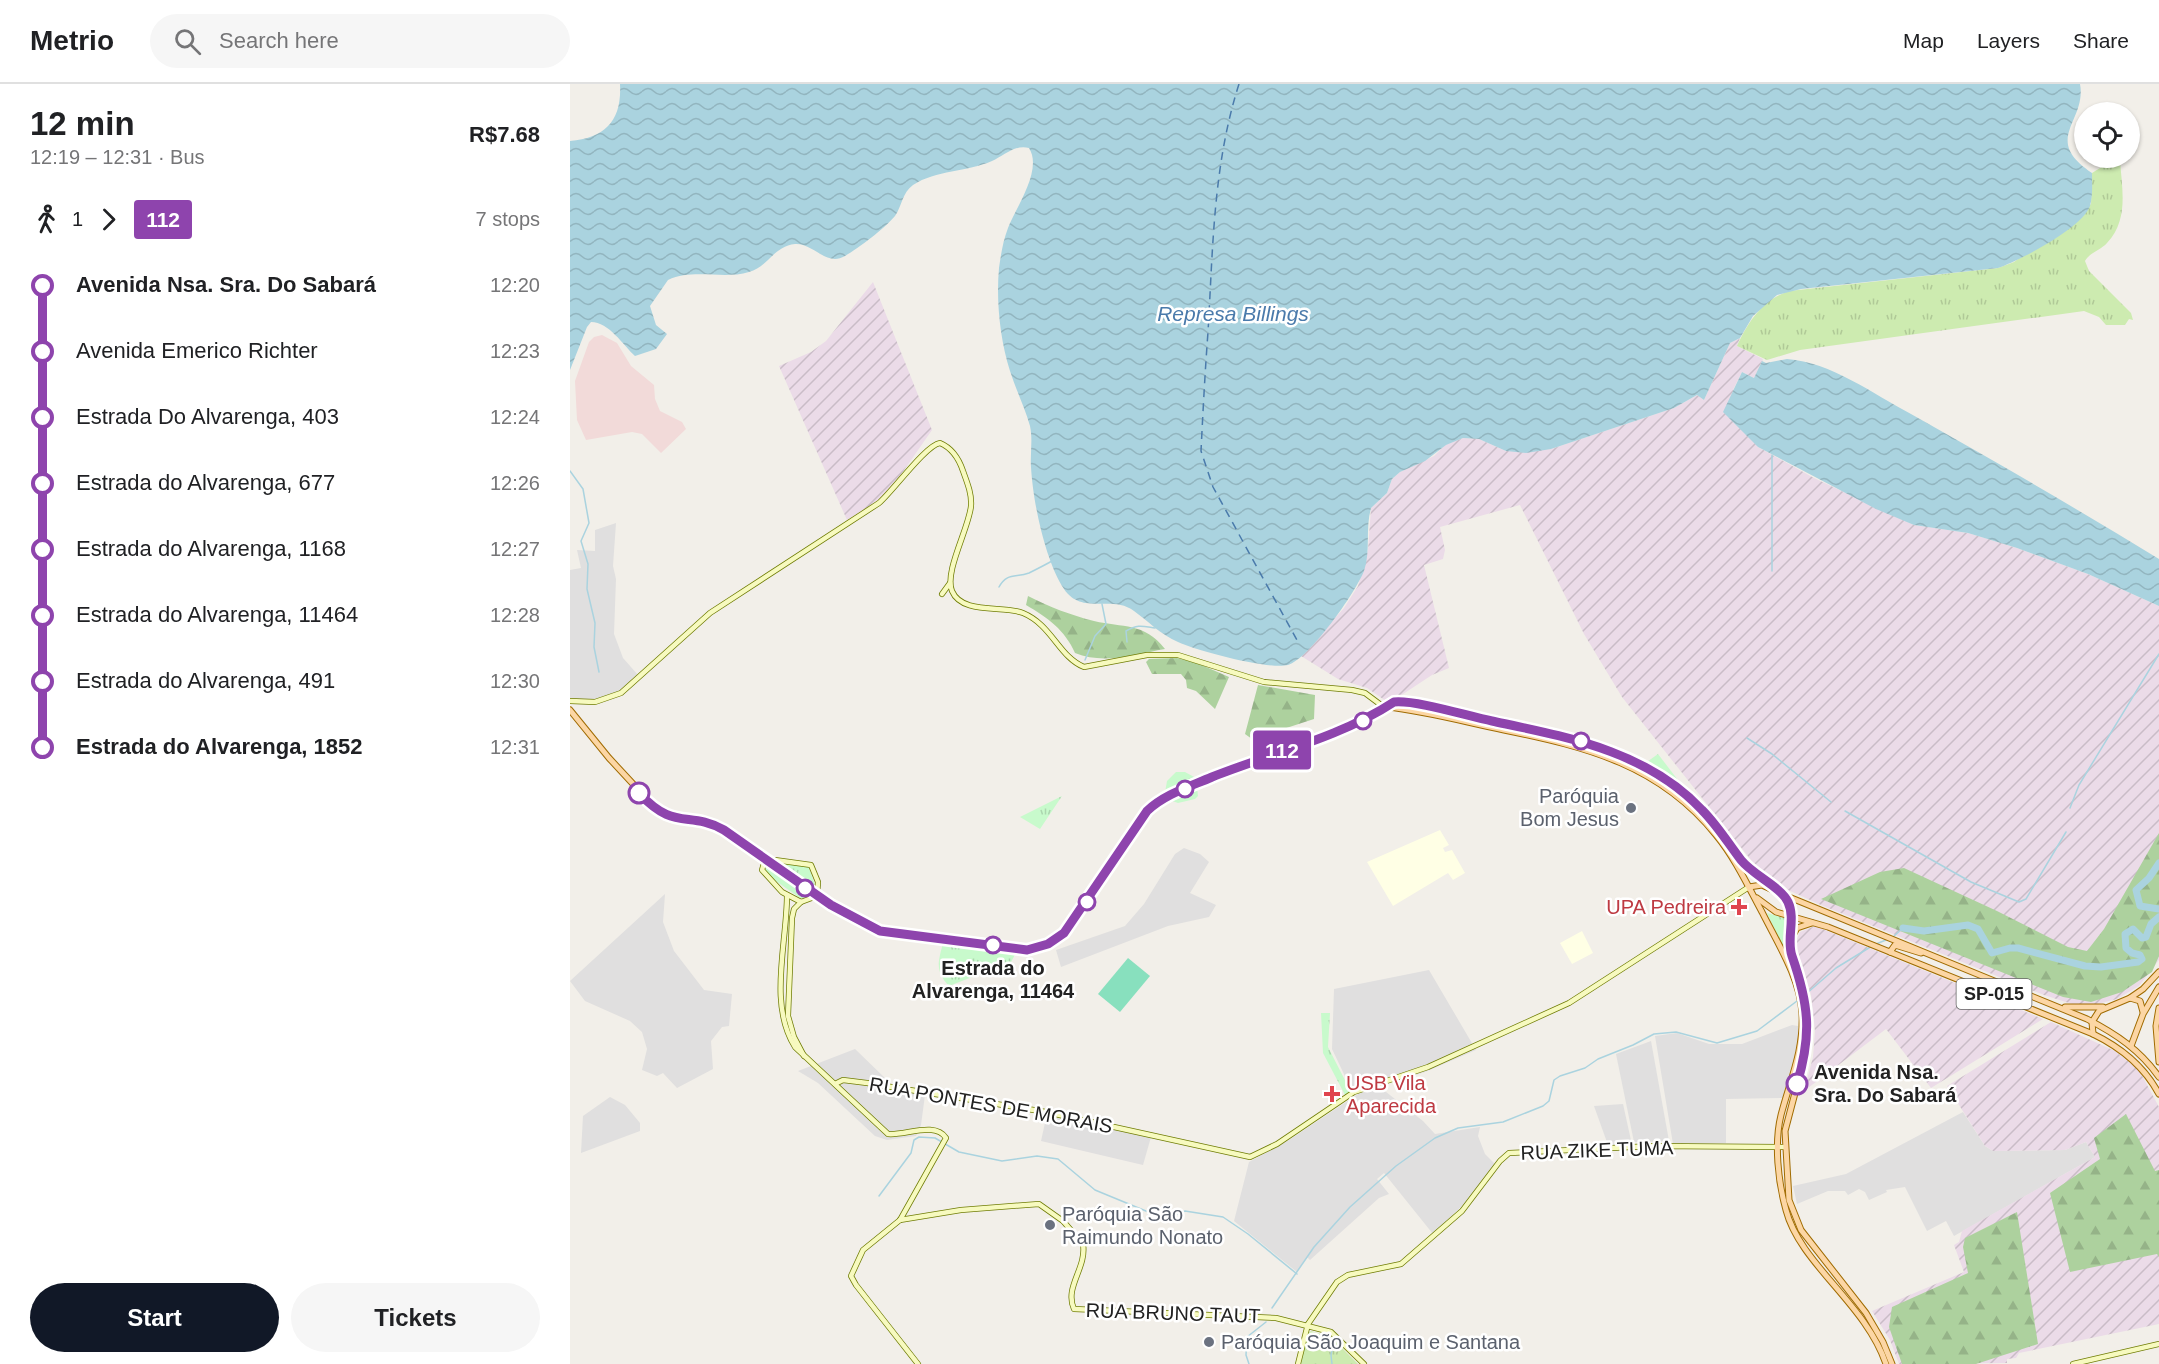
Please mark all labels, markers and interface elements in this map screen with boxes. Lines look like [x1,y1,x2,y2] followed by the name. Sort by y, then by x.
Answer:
[150,14,570,68] search box
[30,25,114,56] text: Metrio
[171,25,204,58] icon: search
[219,28,339,53] text: Search here
[1903,29,1944,52] text: Map
[1977,29,2040,52] text: Layers
[2073,29,2129,52] text: Share
[2074,102,2140,168] map controls
[2074,102,2140,168] button: locate
[30,105,135,142] text: 12 min
[469,122,540,147] text: R$7.68
[30,146,205,168] text: 12:19 – 12:31 · Bus
[30,203,63,236] icon: walk
[92,203,125,236] icon: forward
[72,208,83,230] text: 1
[146,208,180,231] text: 112
[476,208,540,230] text: 7 stops
[76,272,376,297] text: Avenida Nsa. Sra. Do Sabará
[490,274,540,296] text: 12:20
[1157,302,1309,325] water label: Represa Billings
[76,338,318,363] text: Avenida Emerico Richter
[490,340,540,362] text: 12:23
[76,404,339,429] text: Estrada Do Alvarenga, 403
[490,406,540,428] text: 12:24
[76,470,335,495] text: Estrada do Alvarenga, 677
[490,472,540,494] text: 12:26
[76,536,346,561] text: Estrada do Alvarenga, 1168
[490,538,540,560] text: 12:27
[76,602,358,627] text: Estrada do Alvarenga, 11464
[490,604,540,626] text: 12:28
[76,668,335,693] text: Estrada do Alvarenga, 491
[490,670,540,692] text: 12:30
[1354,712,1372,730] unlabelled marker
[1248,730,1316,770] line badge: 112
[1572,732,1590,750] unlabelled marker
[76,734,363,759] text: Estrada do Alvarenga, 1852
[490,736,540,758] text: 12:31
[1265,739,1299,762] text: 112
[1176,780,1194,798] unlabelled marker
[628,782,650,804] unlabelled marker
[1520,785,1620,830] place label: Paróquia Bom Jesus
[1624,801,1638,815] marker: Paróquia Bom Jesus
[796,879,814,897] unlabelled marker
[1078,893,1096,911] unlabelled marker
[1606,896,1727,918] place label: UPA Pedreira
[1730,898,1748,916] marker: UPA Pedreira
[984,936,1002,954] marker: Estrada do Alvarenga, 11464
[912,957,1075,1002] place label: Estrada do Alvarenga, 11464
[1956,979,2032,1009] road number: SP-015
[1814,1061,1957,1106] place label: Avenida Nsa. Sra. Do Sabará
[1346,1072,1437,1117] place label: USB Vila Aparecida
[868,1073,1114,1137] street label: RUA PONTES DE MORAIS
[1786,1073,1808,1095] marker: Avenida Nsa. Sra. Do Sabará
[1323,1085,1341,1103] marker: USB Vila Aparecida
[1520,1136,1674,1164] street label: RUA ZIKE TUMA
[1062,1203,1223,1248] place label: Paróquia São Raimundo Nonato
[1043,1218,1057,1232] marker: Paróquia São Raimundo Nonato
[30,1283,279,1352] button: Start
[291,1283,540,1352] button: Tickets
[1085,1299,1261,1327] street label: RUA BRUNO TAUT
[1221,1331,1521,1353] place label: Paróquia São Joaquim e Santana
[1202,1335,1216,1349] marker: Paróquia São Joaquim e Santana

